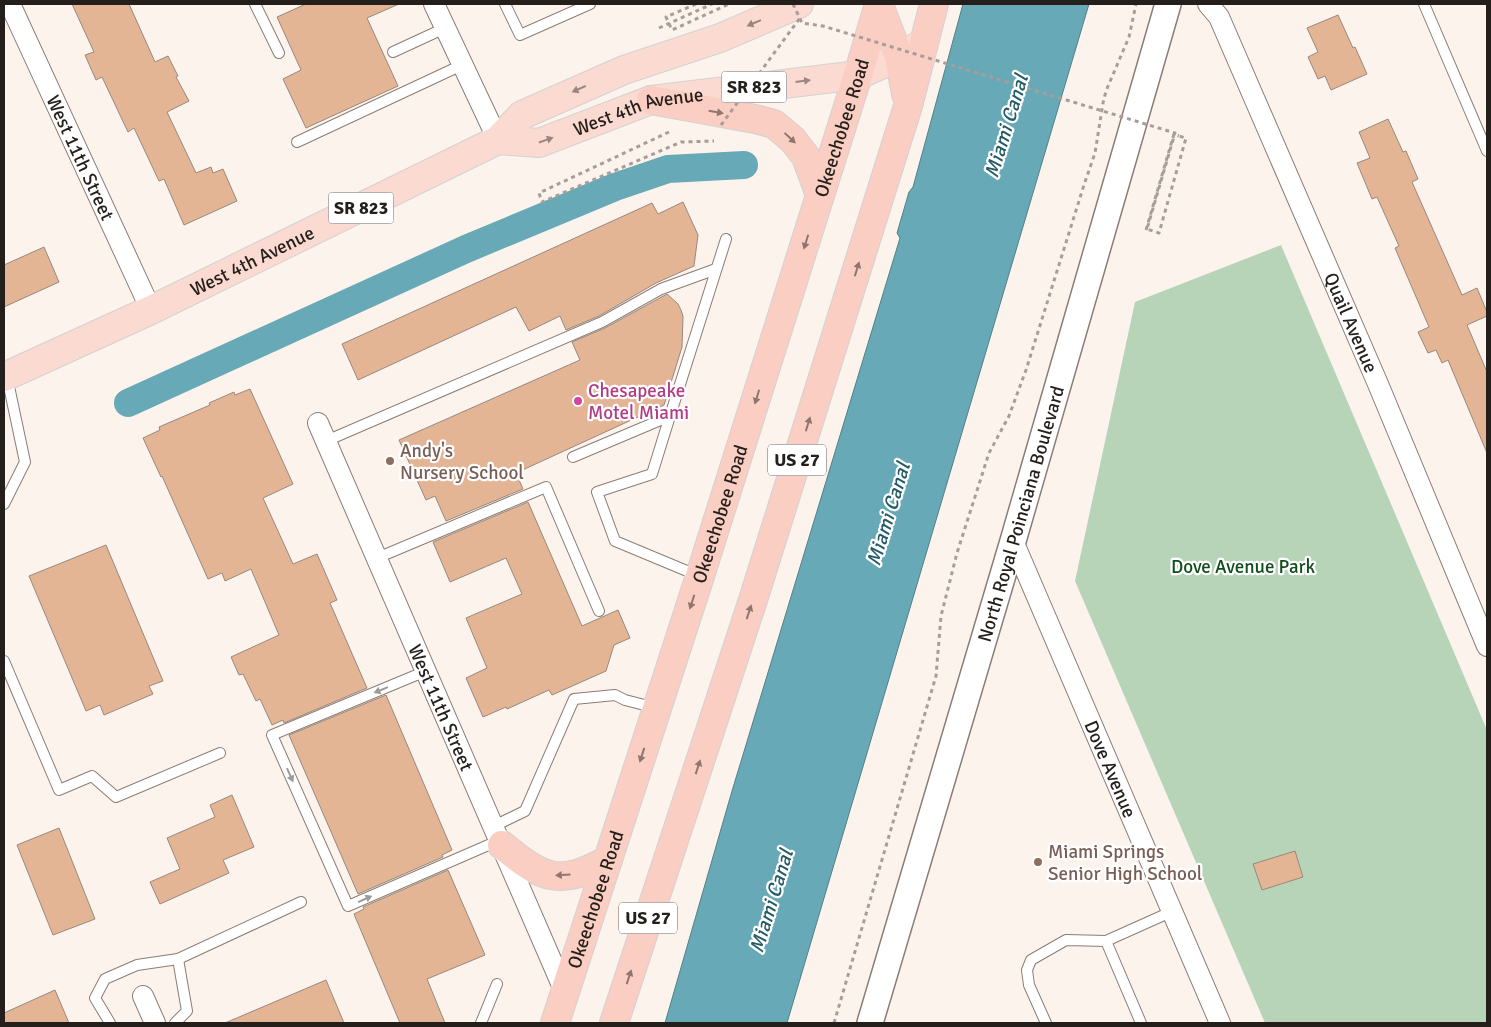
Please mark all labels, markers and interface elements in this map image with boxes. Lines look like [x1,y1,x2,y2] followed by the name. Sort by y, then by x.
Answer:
[747,20,761,28] one-way arrow
[809,56,875,200] street label: Okeechobee Road
[979,70,1035,181] water label: Miami Canal
[722,72,786,102] road number: SR 823
[795,77,811,85] one-way arrow
[570,83,705,142] street label: West 4th Avenue
[572,86,586,94] one-way arrow
[41,91,119,225] street label: West 11th Street
[708,108,723,116] one-way arrow
[784,132,796,144] one-way arrow
[539,136,554,144] one-way arrow
[328,192,394,224] road number: SR 823
[187,221,318,302] street label: West 4th Avenue
[801,235,809,250] one-way arrow
[853,261,861,276] one-way arrow
[1318,269,1383,377] street label: Quail Avenue
[588,379,689,425] place label: Chesapeake Motel Miami
[973,383,1070,645] street label: North Royal Poinciana Boulevard
[752,390,760,405] one-way arrow
[572,395,584,407] marker: Chesapeake Motel Miami
[805,416,812,431] one-way arrow
[400,439,524,485] place label: Andy's Nursery School
[687,442,754,587] street label: Okeechobee Road
[768,444,826,476] road number: US 27
[384,455,396,467] marker: Andy's Nursery School
[861,458,917,569] water label: Miami Canal
[1171,555,1316,579] park label: Dove Avenue Park
[688,595,696,610] one-way arrow
[745,604,753,619] one-way arrow
[403,641,479,775] street label: West 11th Street
[373,686,388,694] one-way arrow
[1078,717,1141,822] street label: Dove Avenue
[638,747,645,762] one-way arrow
[695,759,702,774] one-way arrow
[286,768,294,782] one-way arrow
[562,828,630,972] street label: Okeechobee Road
[1048,840,1202,886] place label: Miami Springs Senior High School
[744,845,800,956] water label: Miami Canal
[1032,856,1044,868] marker: Miami Springs Senior High School
[555,872,571,880] one-way arrow
[358,894,373,902] one-way arrow
[619,902,677,934] road number: US 27
[625,969,633,984] one-way arrow

